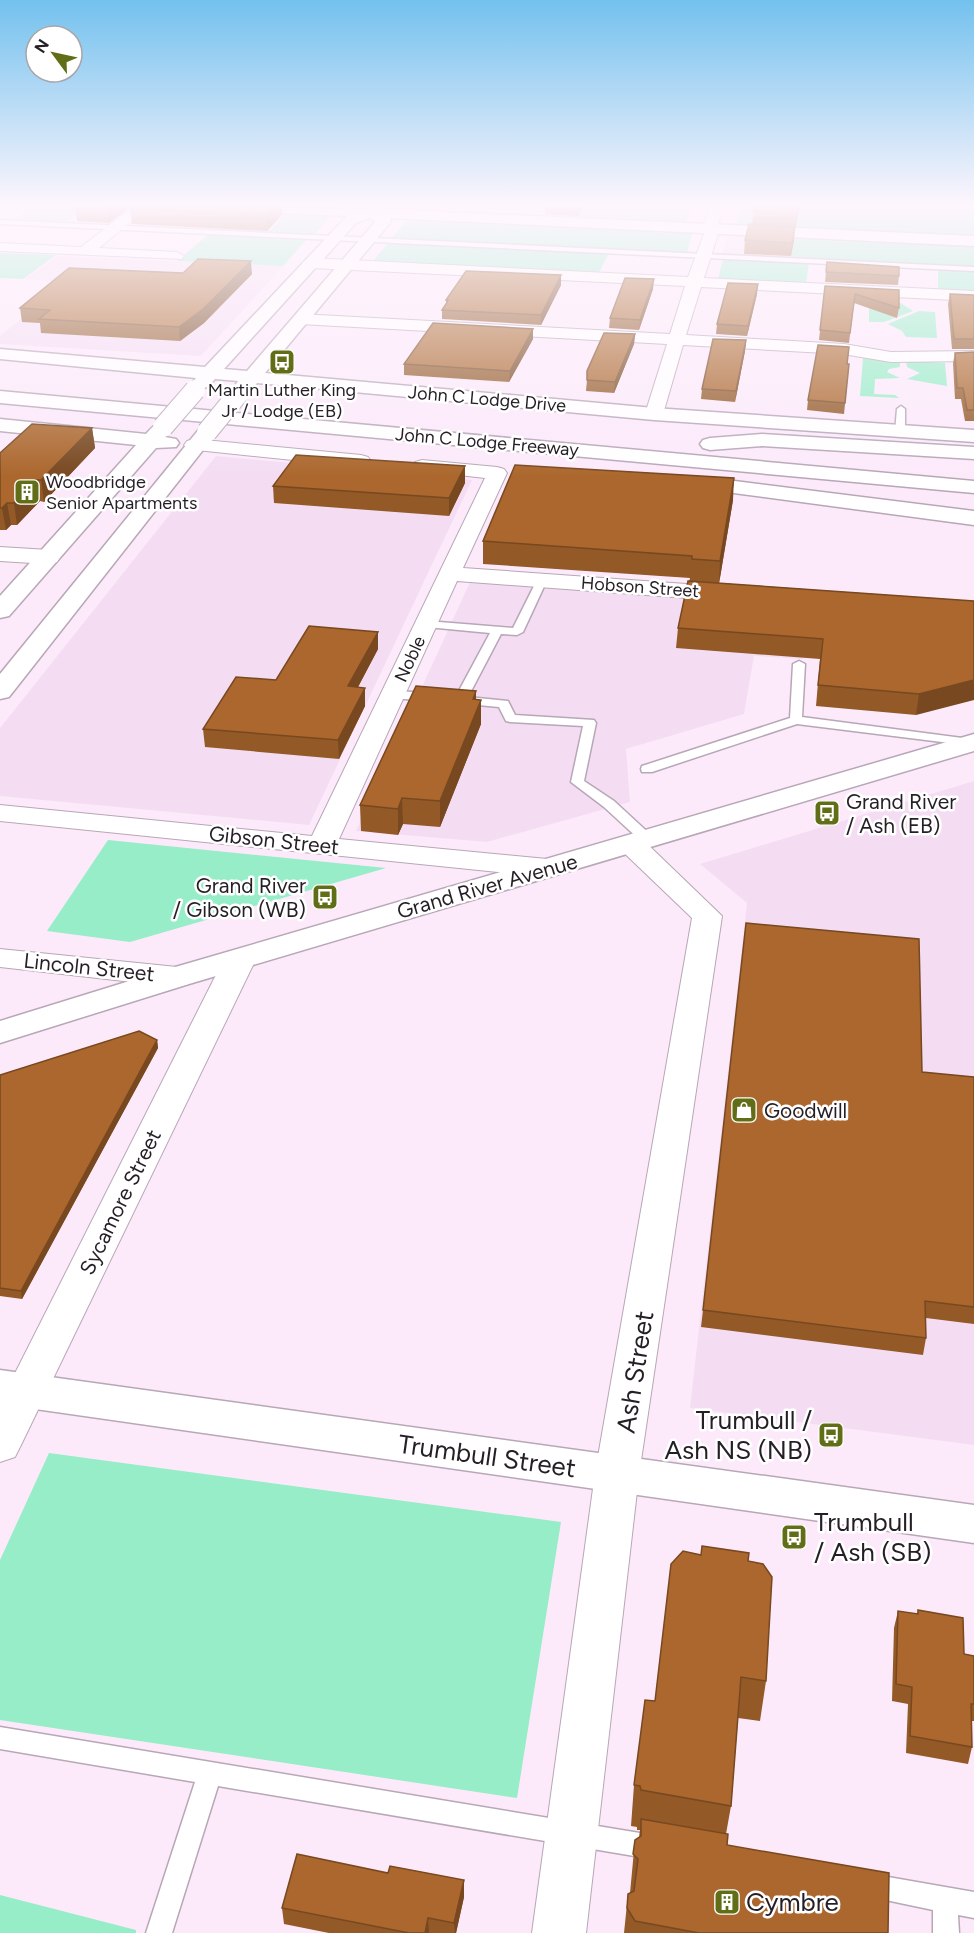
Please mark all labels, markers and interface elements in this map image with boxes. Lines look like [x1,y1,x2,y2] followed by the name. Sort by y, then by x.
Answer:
[24,24,84,84] north arrow
[31,36,53,56] text: N
[267,347,297,377] bus stop icon: Martin Luther King Jr / Lodge (EB)
[208,379,356,422] place label: Martin Luther King Jr / Lodge (EB)
[407,381,567,417] street label: John C Lodge Drive
[394,423,580,461] street label: John C Lodge Freeway
[46,471,197,514] place label: Woodbridge Senior Apartments
[12,477,42,507] building icon: Woodbridge Senior Apartments
[580,572,700,602] street label: Hobson Street
[390,632,430,686] street label: Noble
[846,789,956,838] place label: Grand River / Ash (EB)
[812,798,842,828] bus stop icon: Grand River / Ash (EB)
[208,821,340,859] street label: Gibson Street
[394,848,580,924] street label: Grand River Avenue
[173,873,306,922] place label: Grand River / Gibson (WB)
[310,882,340,912] bus stop icon: Grand River / Gibson (WB)
[22,948,156,986] street label: Lincoln Street
[729,1095,759,1125] shop icon: Goodwill
[764,1098,847,1123] place label: Goodwill
[74,1125,166,1279] street label: Sycamore Street
[610,1308,660,1435] street label: Ash Street
[665,1404,812,1466] place label: Trumbull / Ash NS (NB)
[816,1420,846,1450] bus stop icon: Trumbull / Ash NS (NB)
[396,1428,578,1484] street label: Trumbull Street
[814,1506,931,1568] place label: Trumbull / Ash (SB)
[779,1522,809,1552] bus stop icon: Trumbull / Ash (SB)
[746,1886,839,1918] place label: Cymbre
[712,1887,742,1917] building icon: Cymbre

